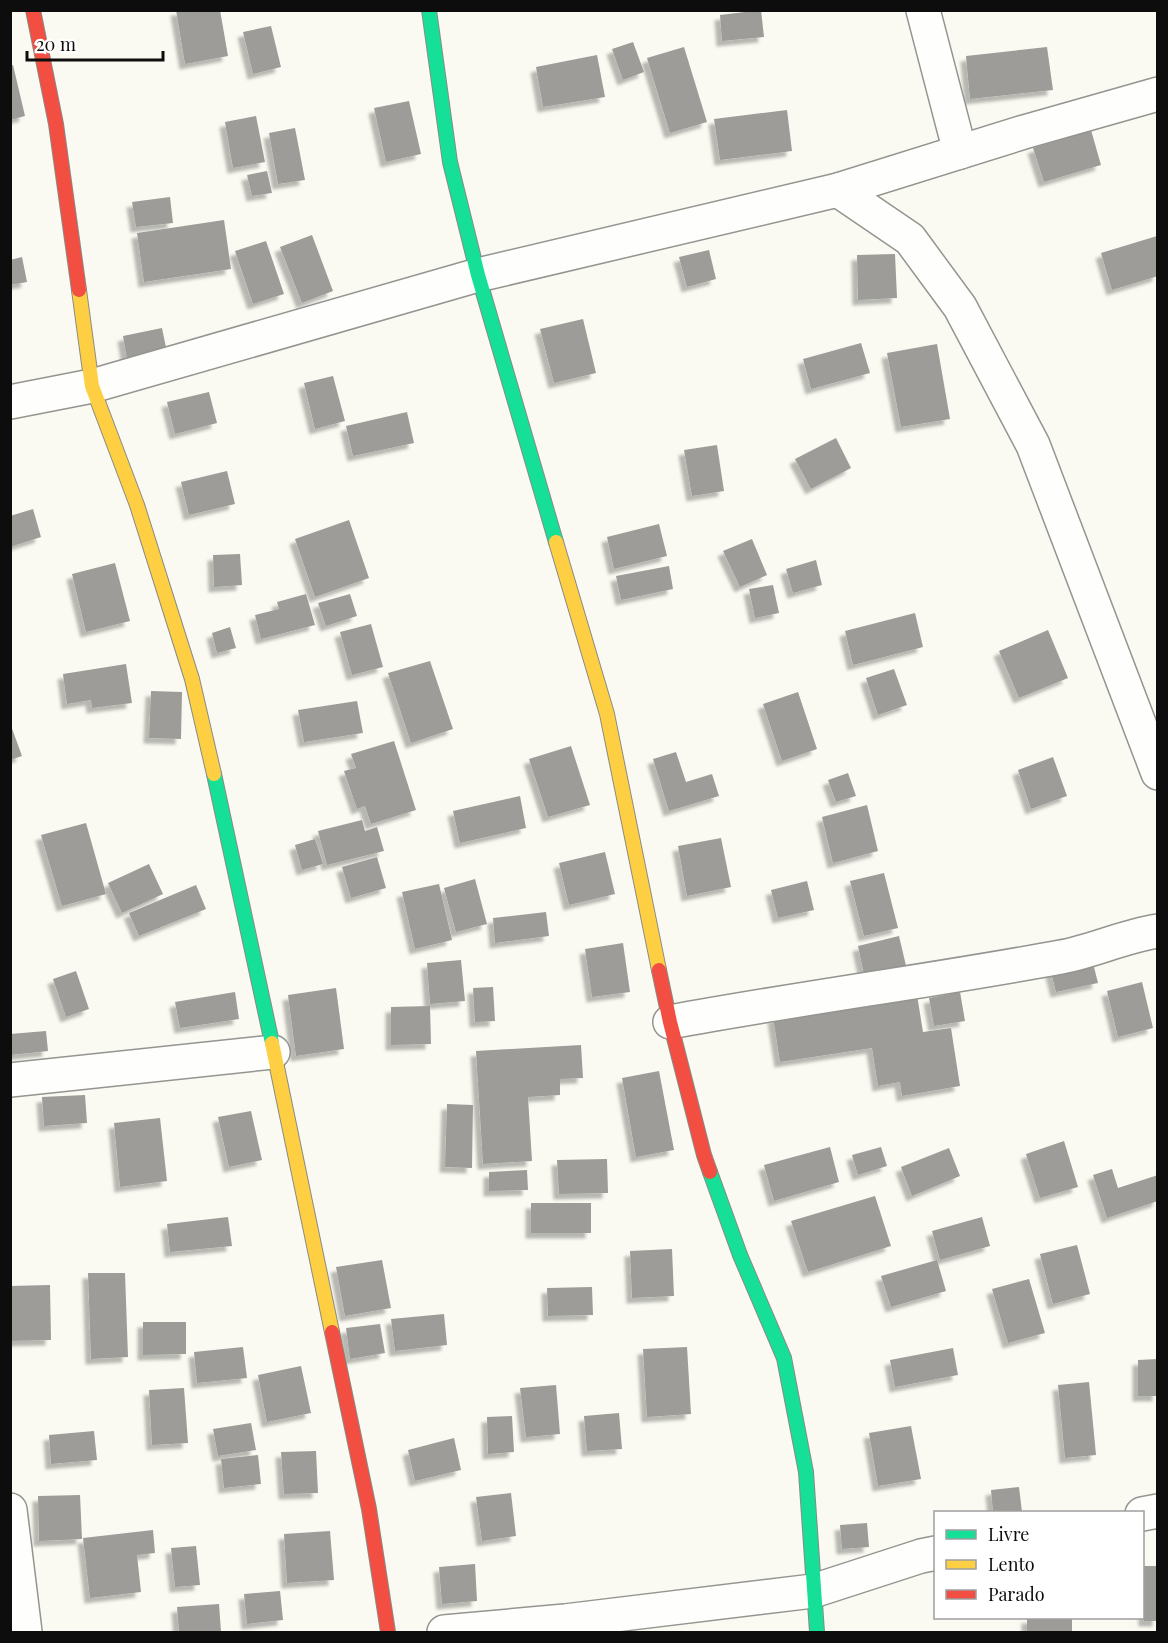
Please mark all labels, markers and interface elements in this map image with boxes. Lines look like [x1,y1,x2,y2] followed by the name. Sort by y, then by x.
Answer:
[27,24,164,62] scale bar
[36,32,76,56] text: 20 m
[934,1511,1144,1619] legend
[988,1522,1029,1546] text: Livre
[988,1552,1035,1576] text: Lento
[988,1582,1045,1606] text: Parado

